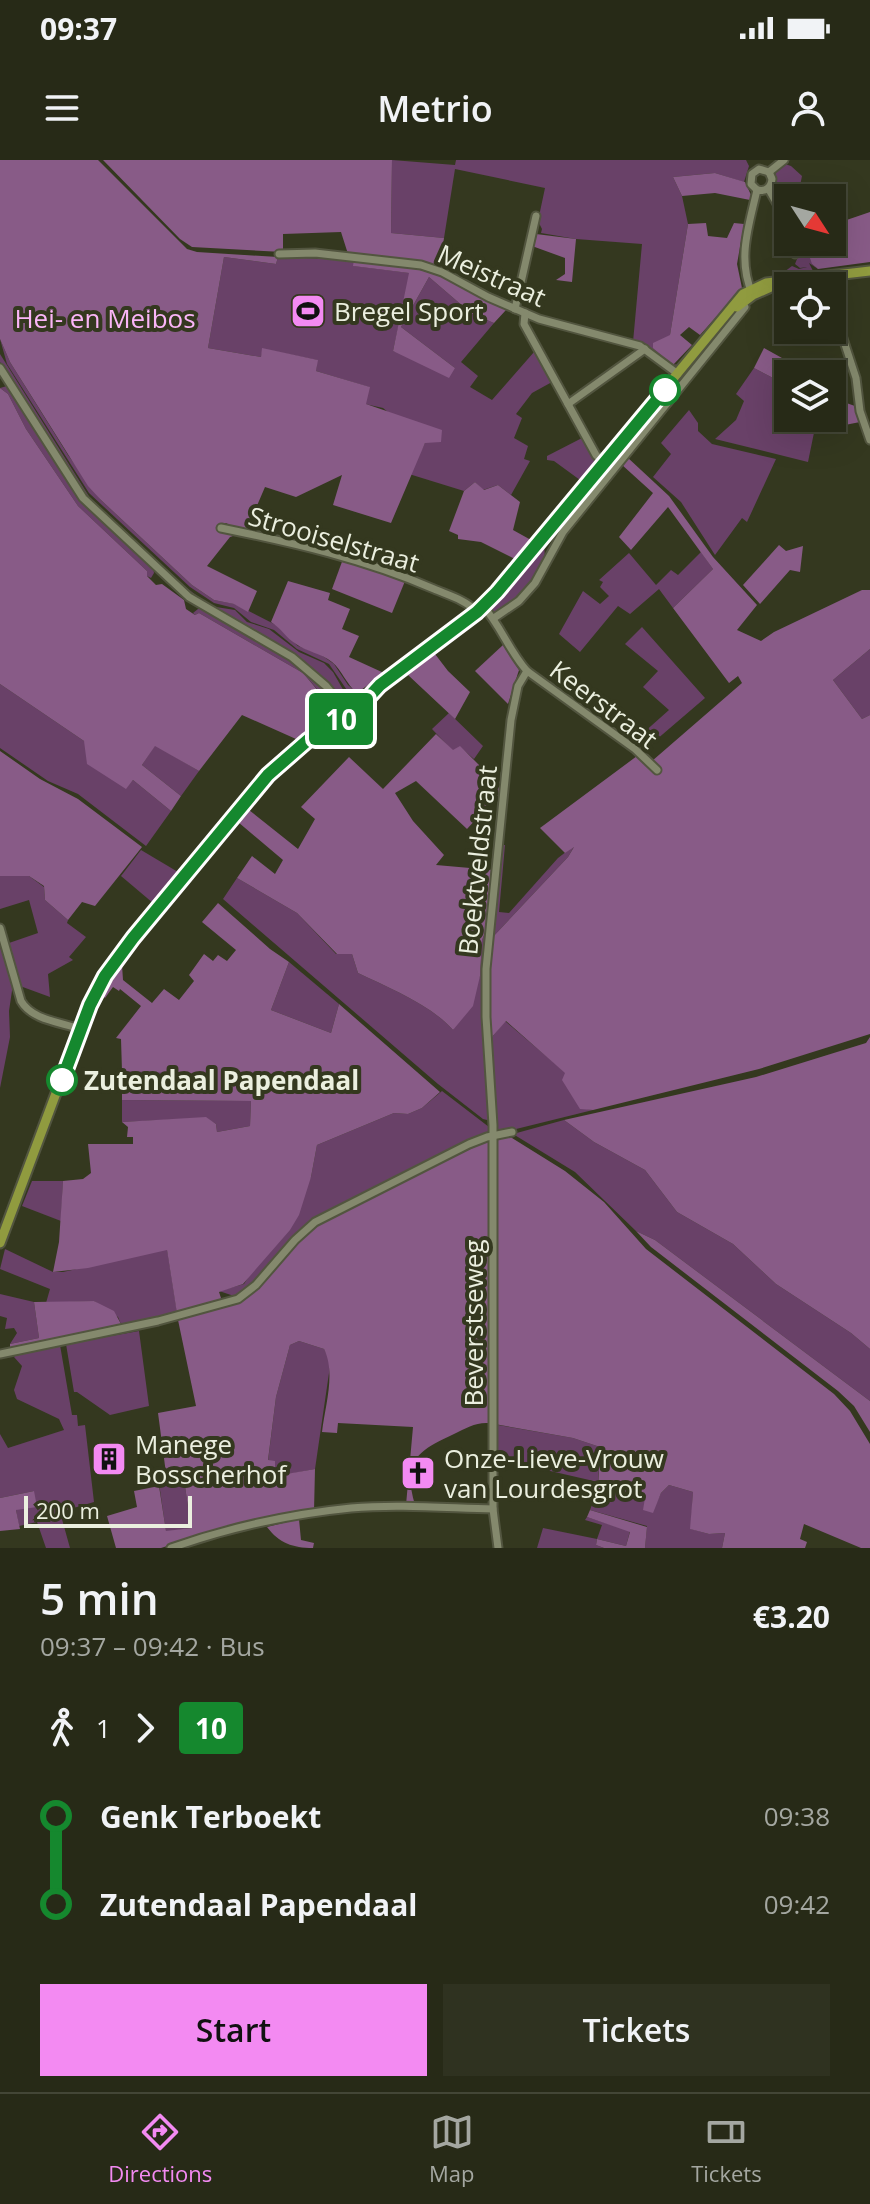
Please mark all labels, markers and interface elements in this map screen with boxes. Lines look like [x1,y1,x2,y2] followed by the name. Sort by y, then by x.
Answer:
[40,8,117,49] text: 09:37
[377,84,493,133] text: Metrio
[40,86,84,130] icon: menu
[786,86,830,130] icon: person
[774,184,846,256] north arrow
[774,184,846,432] map controls
[432,235,552,315] street label: Meistraat
[774,272,846,344] button: locate
[289,292,327,330] sports icon: Bregel Sport
[334,293,484,329] place label: Bregel Sport
[14,300,196,336] park label: Hei- en Meibos
[774,360,846,432] button: layers
[650,375,680,405] unlabelled marker
[244,497,424,581] street label: Strooiselstraat
[543,652,665,756] street label: Keerstraat
[305,693,377,745] line badge: 10
[325,700,357,738] text: 10
[449,763,505,957] street label: Boektveldstraat
[84,1062,359,1098] place label: Zutendaal Papendaal
[47,1065,77,1095] marker: Zutendaal Papendaal
[455,1239,491,1407] street label: Beverstseweg
[135,1426,287,1492] place label: Manege Bosscherhof
[90,1440,128,1478] building icon: Manege Bosscherhof
[444,1440,664,1506] place label: Onze-Lieve-Vrouw van Lourdesgrot
[399,1454,437,1492] church icon: Onze-Lieve-Vrouw van Lourdesgrot
[24,1492,192,1528] scale bar
[36,1495,100,1525] text: 200 m
[40,1568,159,1628] text: 5 min
[753,1596,830,1637] text: €3.20
[40,1628,265,1664] text: 09:37 – 09:42 · Bus
[40,1706,84,1750] icon: walk
[123,1706,167,1750] icon: forward
[195,1709,227,1747] text: 10
[96,1710,111,1746] text: 1
[100,1796,321,1837] text: Genk Terboekt
[764,1798,830,1834] text: 09:38
[100,1884,418,1925] text: Zutendaal Papendaal
[764,1886,830,1922] text: 09:42
[40,1984,427,2076] button: Start
[443,1984,830,2076] button: Tickets
[108,2110,212,2188] tab: Directions
[429,2110,475,2188] tab: Map
[691,2110,762,2188] tab: Tickets

